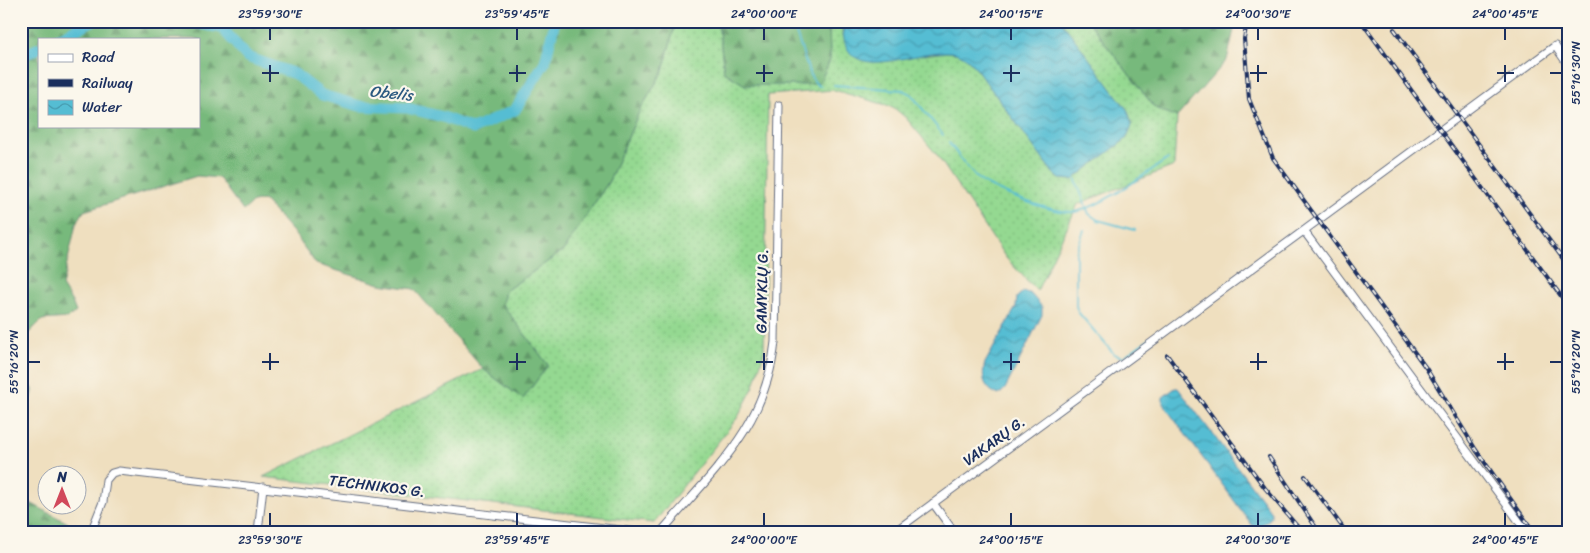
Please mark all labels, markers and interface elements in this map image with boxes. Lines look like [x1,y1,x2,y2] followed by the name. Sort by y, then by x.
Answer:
[238,3,303,25] text: 23°59'30"E
[485,3,550,25] text: 23°59'45"E
[731,3,798,25] text: 24°00'00"E
[979,3,1044,25] text: 24°00'15"E
[1225,3,1292,25] text: 24°00'30"E
[1472,3,1539,25] text: 24°00'45"E
[38,38,200,128] legend
[1565,40,1587,105] text: 55°16'30"N
[82,44,115,70] text: Road
[82,70,133,96] text: Railway
[368,76,416,110] water label: Obelis
[82,94,122,120] text: Water
[748,249,776,333] street label: GAMYKLŲ G.
[3,329,25,394] text: 55°16'20"N
[1565,329,1587,394] text: 55°16'20"N
[957,409,1031,473] street label: VAKARŲ G.
[56,465,67,490] text: N
[38,466,88,516] north arrow
[328,467,426,505] street label: TECHNIKOS G.
[238,529,303,551] text: 23°59'30"E
[485,529,550,551] text: 23°59'45"E
[731,529,798,551] text: 24°00'00"E
[979,529,1044,551] text: 24°00'15"E
[1225,529,1292,551] text: 24°00'30"E
[1472,529,1539,551] text: 24°00'45"E

